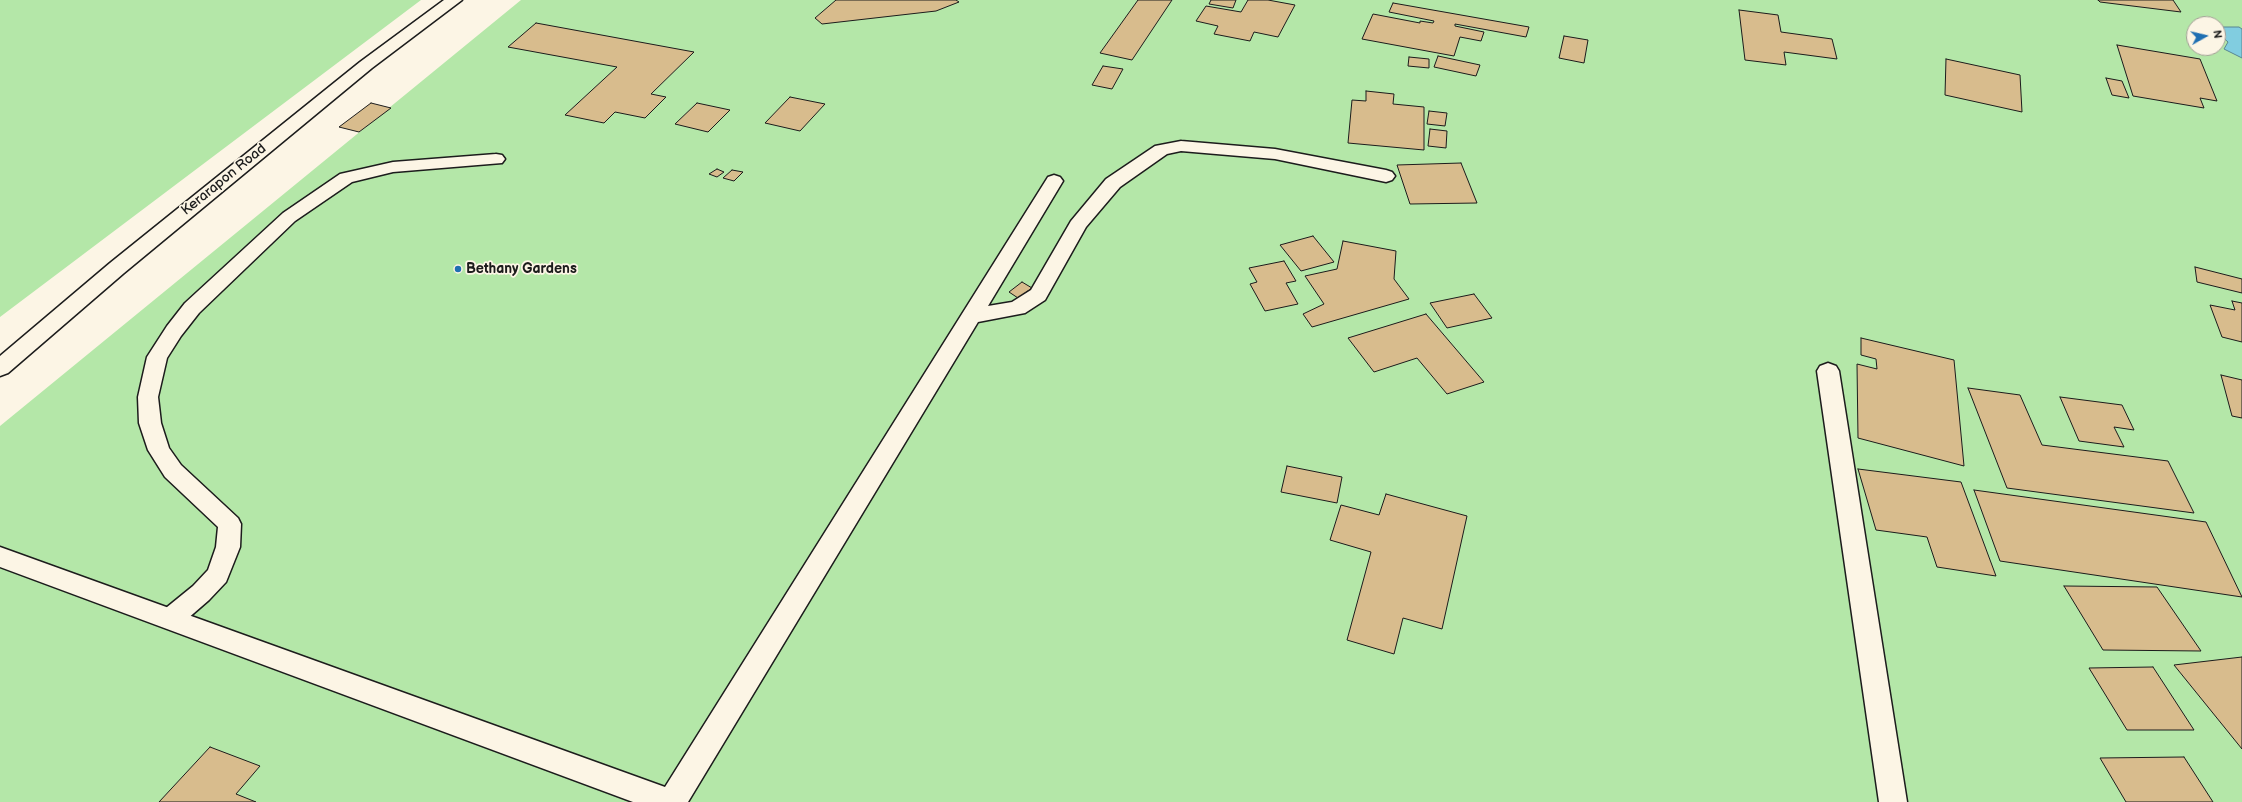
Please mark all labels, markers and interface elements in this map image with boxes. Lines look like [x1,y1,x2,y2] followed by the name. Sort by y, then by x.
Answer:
[2186,16,2226,56] north arrow
[2210,29,2224,39] text: N
[178,141,270,219] street label: Kerarapon Road
[466,261,577,277] place label: Bethany Gardens
[453,264,463,274] marker: Bethany Gardens

